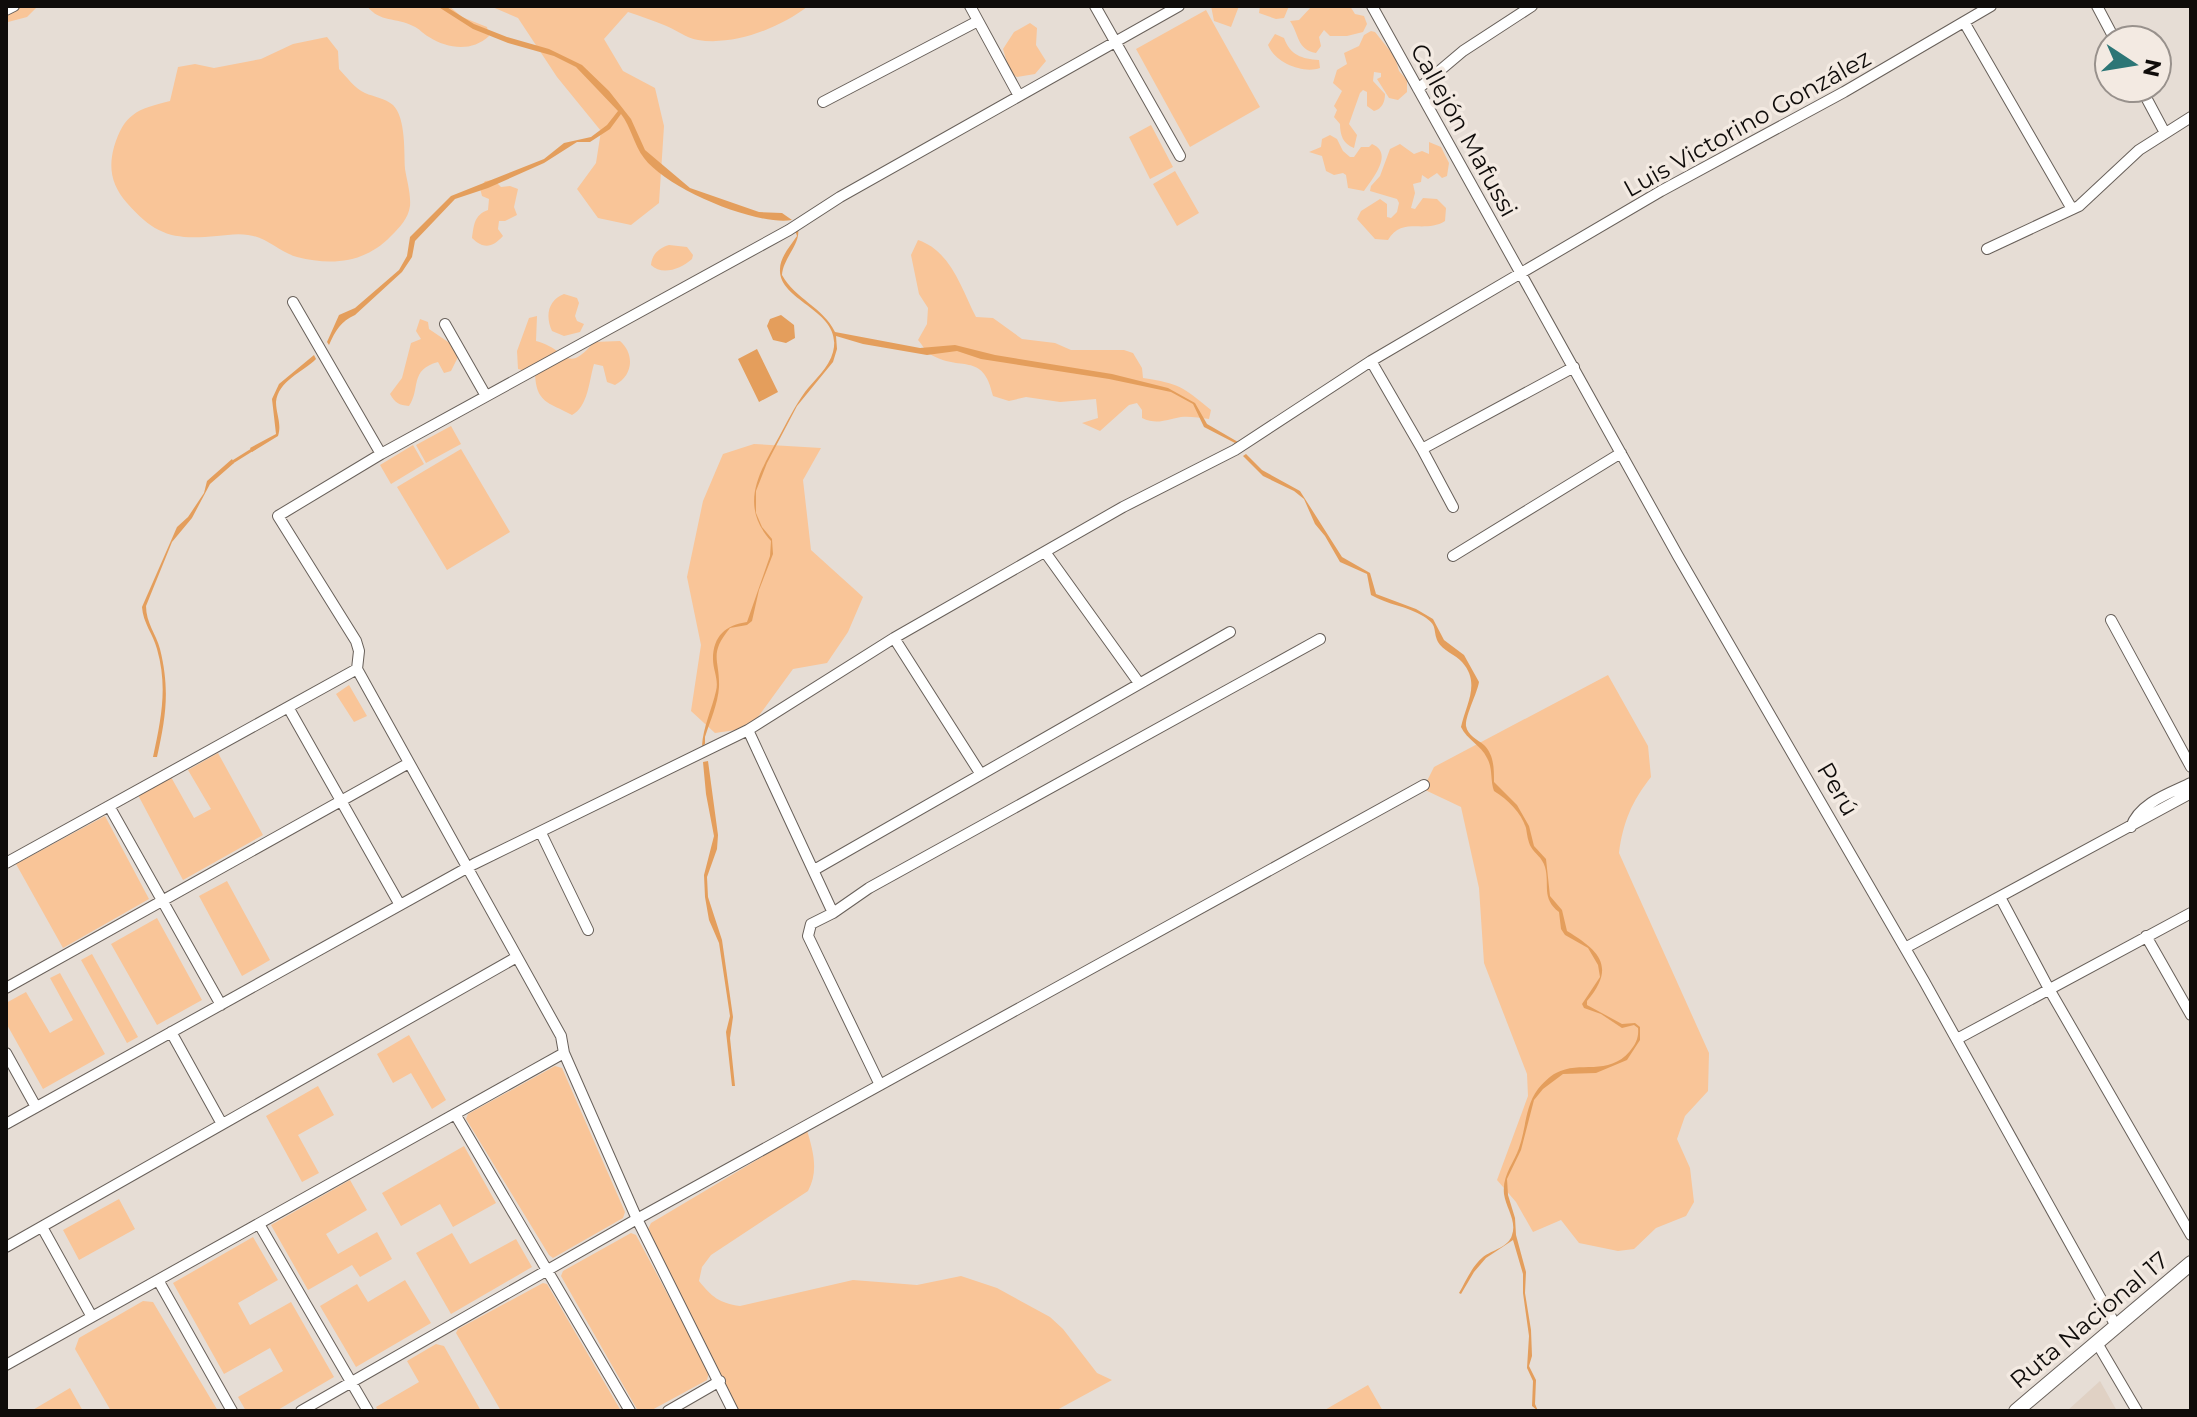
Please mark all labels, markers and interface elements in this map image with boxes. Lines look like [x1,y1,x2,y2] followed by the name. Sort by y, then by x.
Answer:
[2093,24,2173,104] north arrow
[1404,38,1524,222] street label: Callejón Mafussi
[1618,43,1876,203] street label: Luis Victorino González
[2137,57,2167,80] text: N
[1811,757,1865,821] street label: Perú
[2004,1245,2174,1395] street label: Ruta Nacional 17

